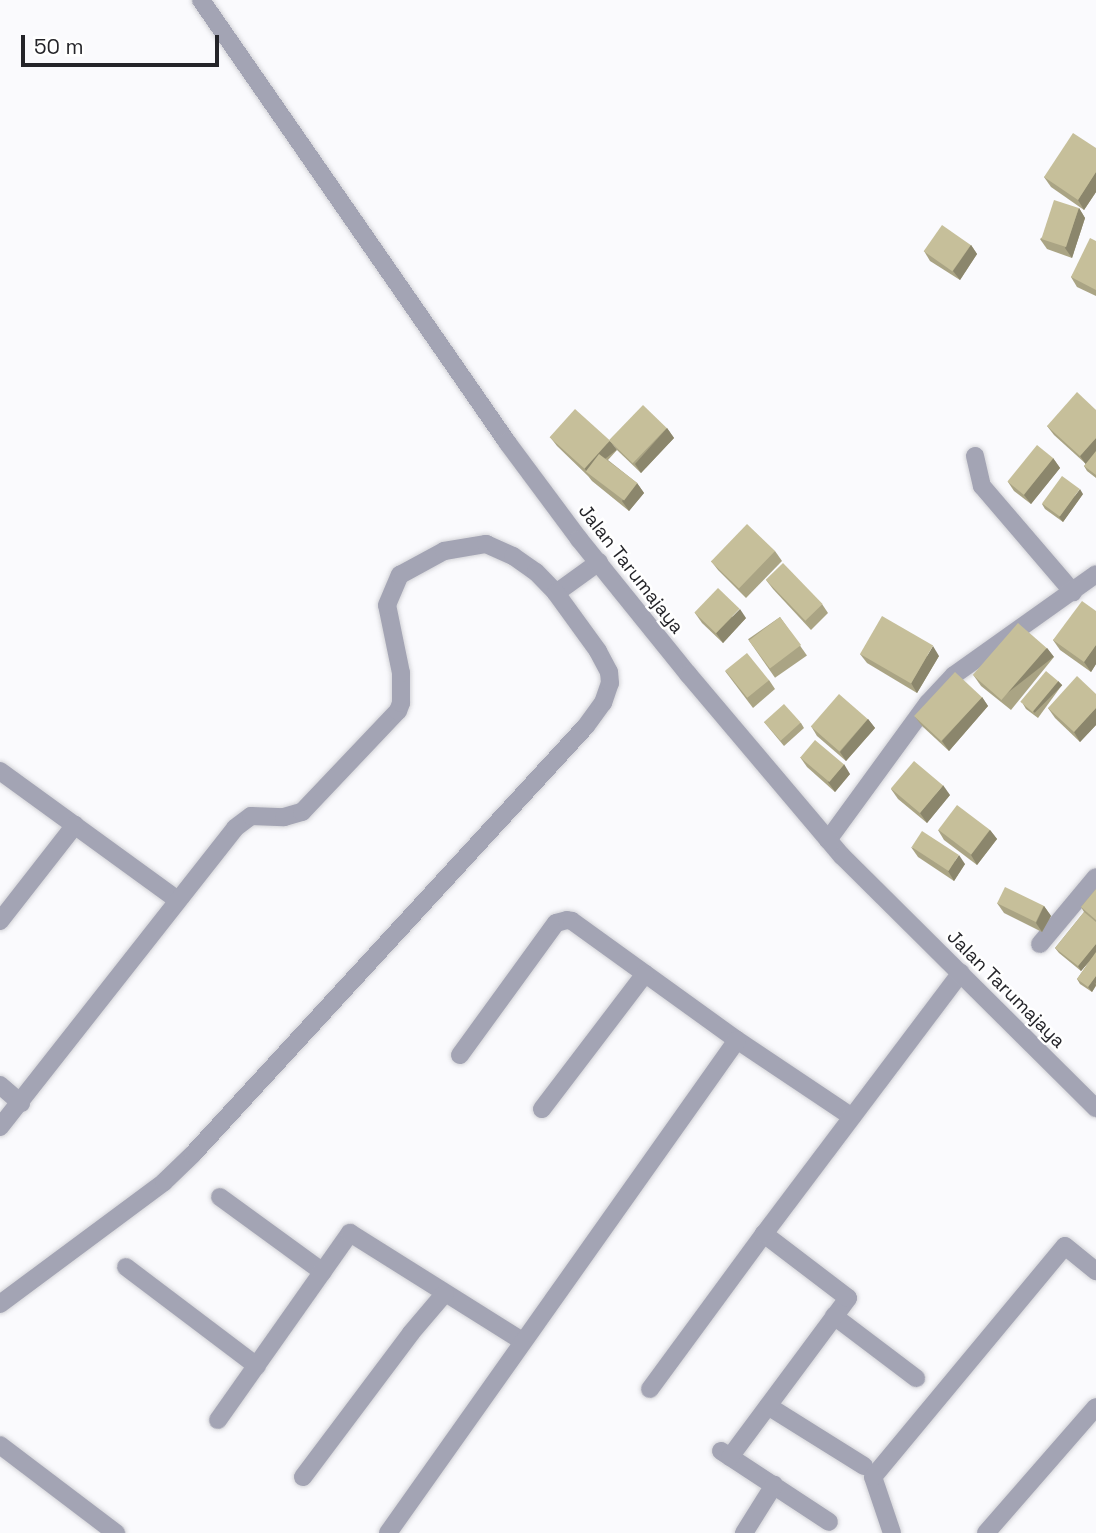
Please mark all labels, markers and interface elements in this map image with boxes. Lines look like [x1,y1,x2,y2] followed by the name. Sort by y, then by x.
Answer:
[24,21,222,65] scale bar
[34,33,84,60] text: 50 m
[573,500,689,638] street label: Jalan Tarumajaya
[942,925,1070,1053] street label: Jalan Tarumajaya

